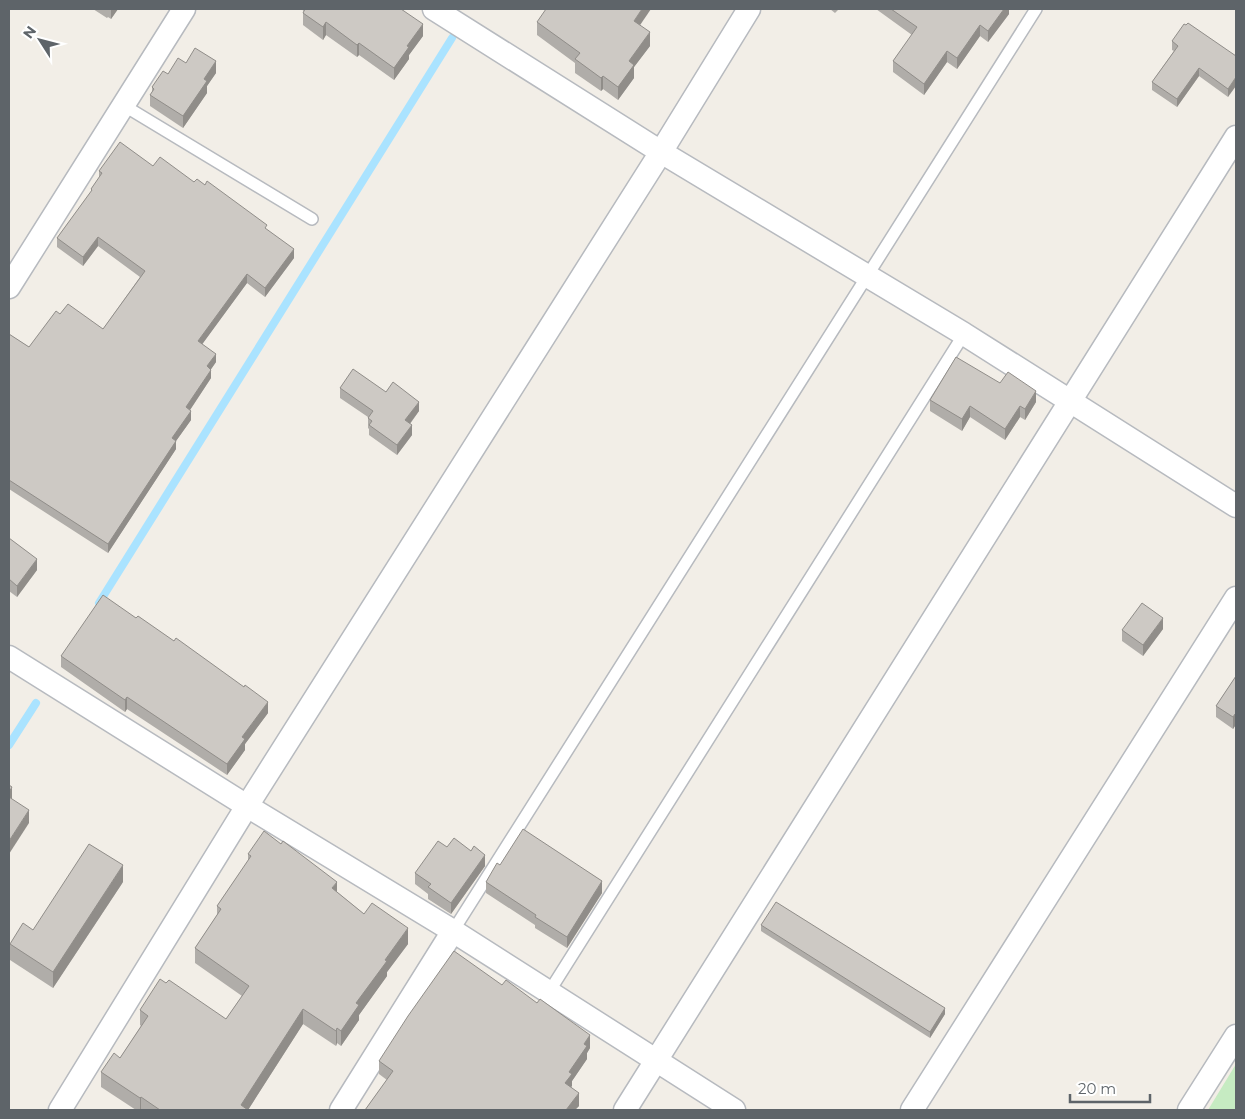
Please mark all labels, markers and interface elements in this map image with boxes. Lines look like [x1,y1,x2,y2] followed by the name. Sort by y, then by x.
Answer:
[15,15,65,65] north arrow
[19,22,40,42] text: N
[1070,1072,1150,1104] scale bar
[1078,1079,1116,1098] text: 20 m

